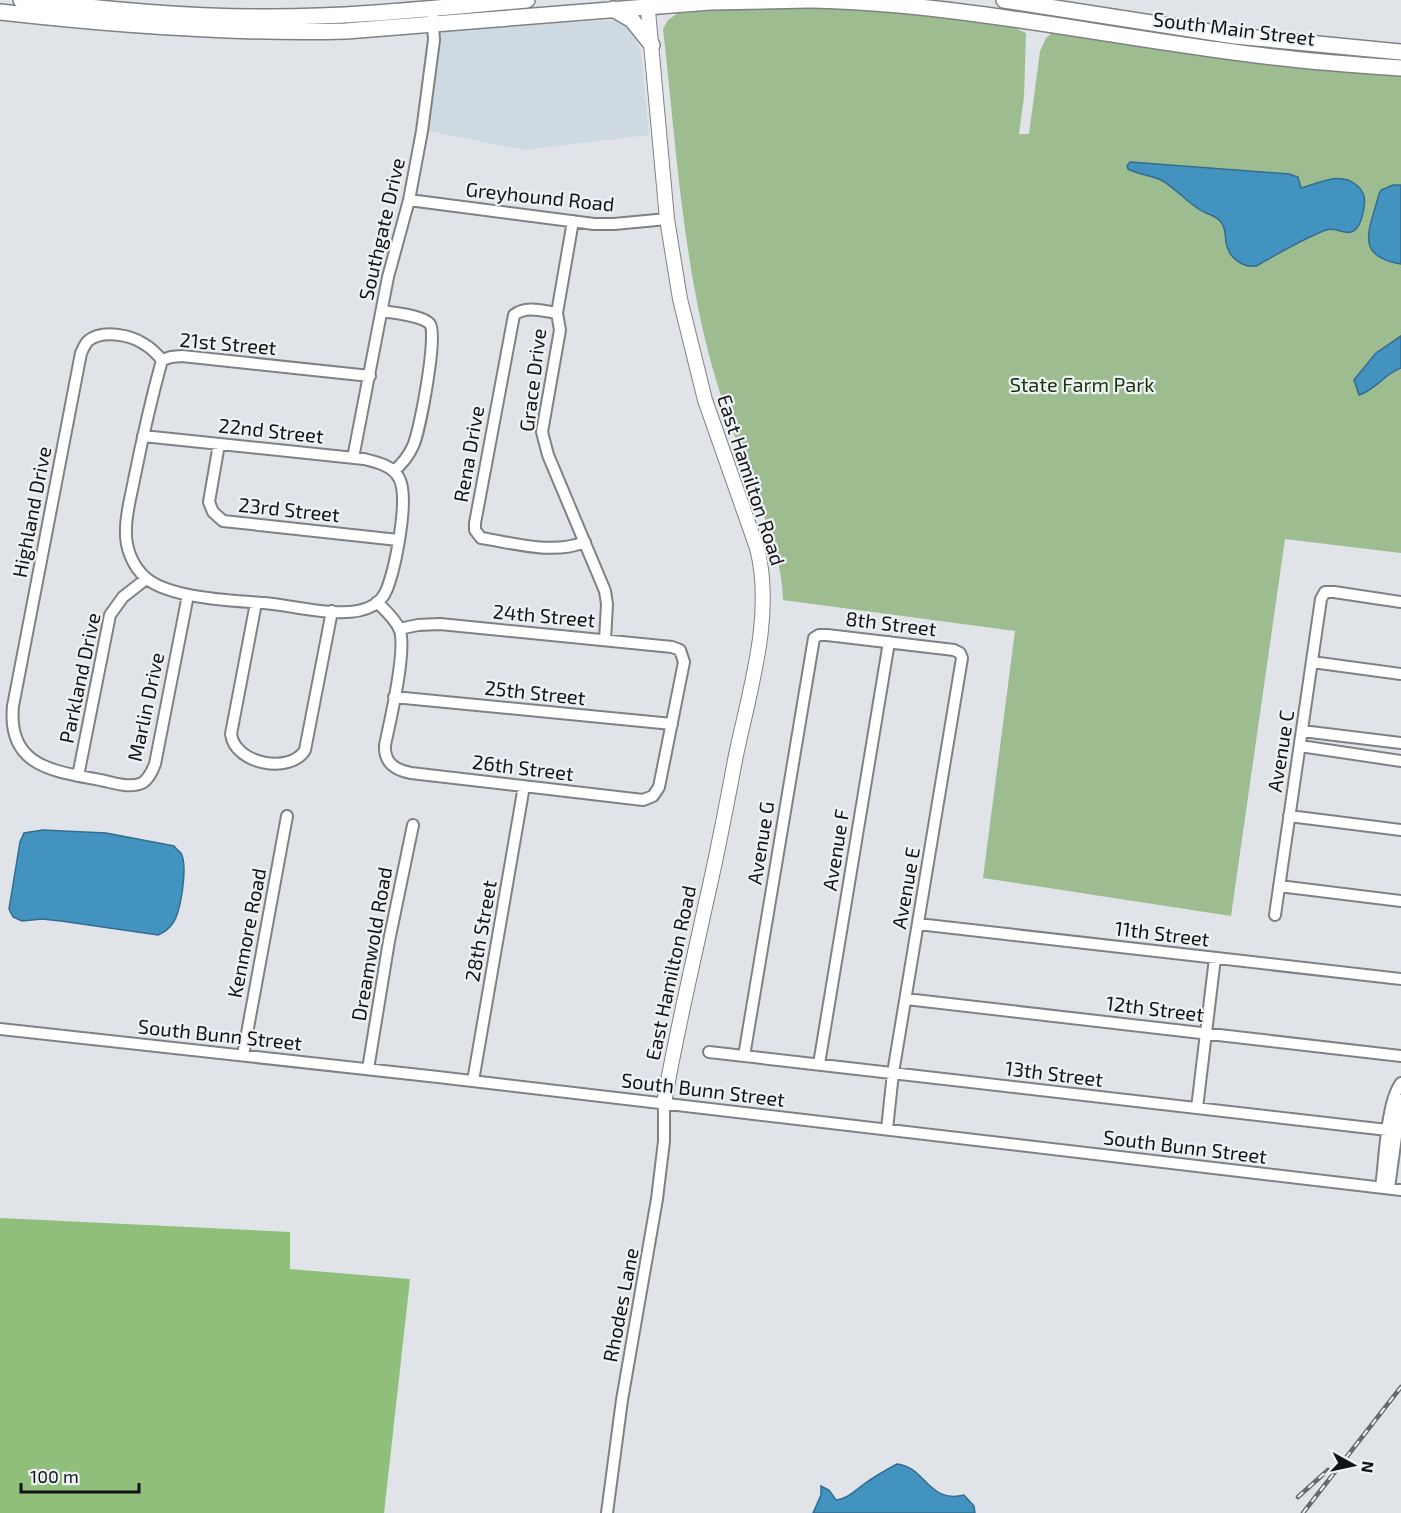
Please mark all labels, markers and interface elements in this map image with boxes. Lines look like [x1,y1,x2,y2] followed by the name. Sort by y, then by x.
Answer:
[1152,6,1317,50] street label: South Main Street
[353,155,409,302] street label: Southgate Drive
[464,176,616,216] street label: Greyhound Road
[179,327,278,359] street label: 21st Street
[514,327,550,433] street label: Grace Drive
[1010,372,1154,396] park label: State Farm Park
[713,391,791,568] street label: East Hamilton Road
[448,404,488,504] street label: Rena Drive
[217,413,325,447] street label: 22nd Street
[7,444,55,579] street label: Highland Drive
[237,492,341,526] street label: 23rd Street
[492,599,597,631] street label: 24th Street
[844,606,938,641] street label: 8th Street
[53,610,105,745] street label: Parkland Drive
[122,650,168,764] street label: Marlin Drive
[484,675,587,709] street label: 25th Street
[1262,708,1298,794] street label: Avenue C
[471,749,576,785] street label: 26th Street
[742,799,778,886] street label: Avenue G
[817,807,853,892] street label: Avenue F
[886,845,924,931] street label: Avenue E
[346,865,396,1023] street label: Dreamwold Road
[222,866,270,1000] street label: Kenmore Road
[459,878,501,983] street label: 28th Street
[640,883,700,1062] street label: East Hamilton Road
[1113,915,1211,951] street label: 11th Street
[1105,990,1206,1026] street label: 12th Street
[137,1013,304,1055] street label: South Bunn Street
[1004,1055,1105,1091] street label: 13th Street
[620,1067,787,1111] street label: South Bunn Street
[1102,1124,1269,1168] street label: South Bunn Street
[597,1246,643,1364] street label: Rhodes Lane
[1323,1435,1383,1495] north arrow
[21,1456,140,1494] scale bar
[1358,1460,1379,1474] text: N
[30,1465,79,1487] text: 100 m

